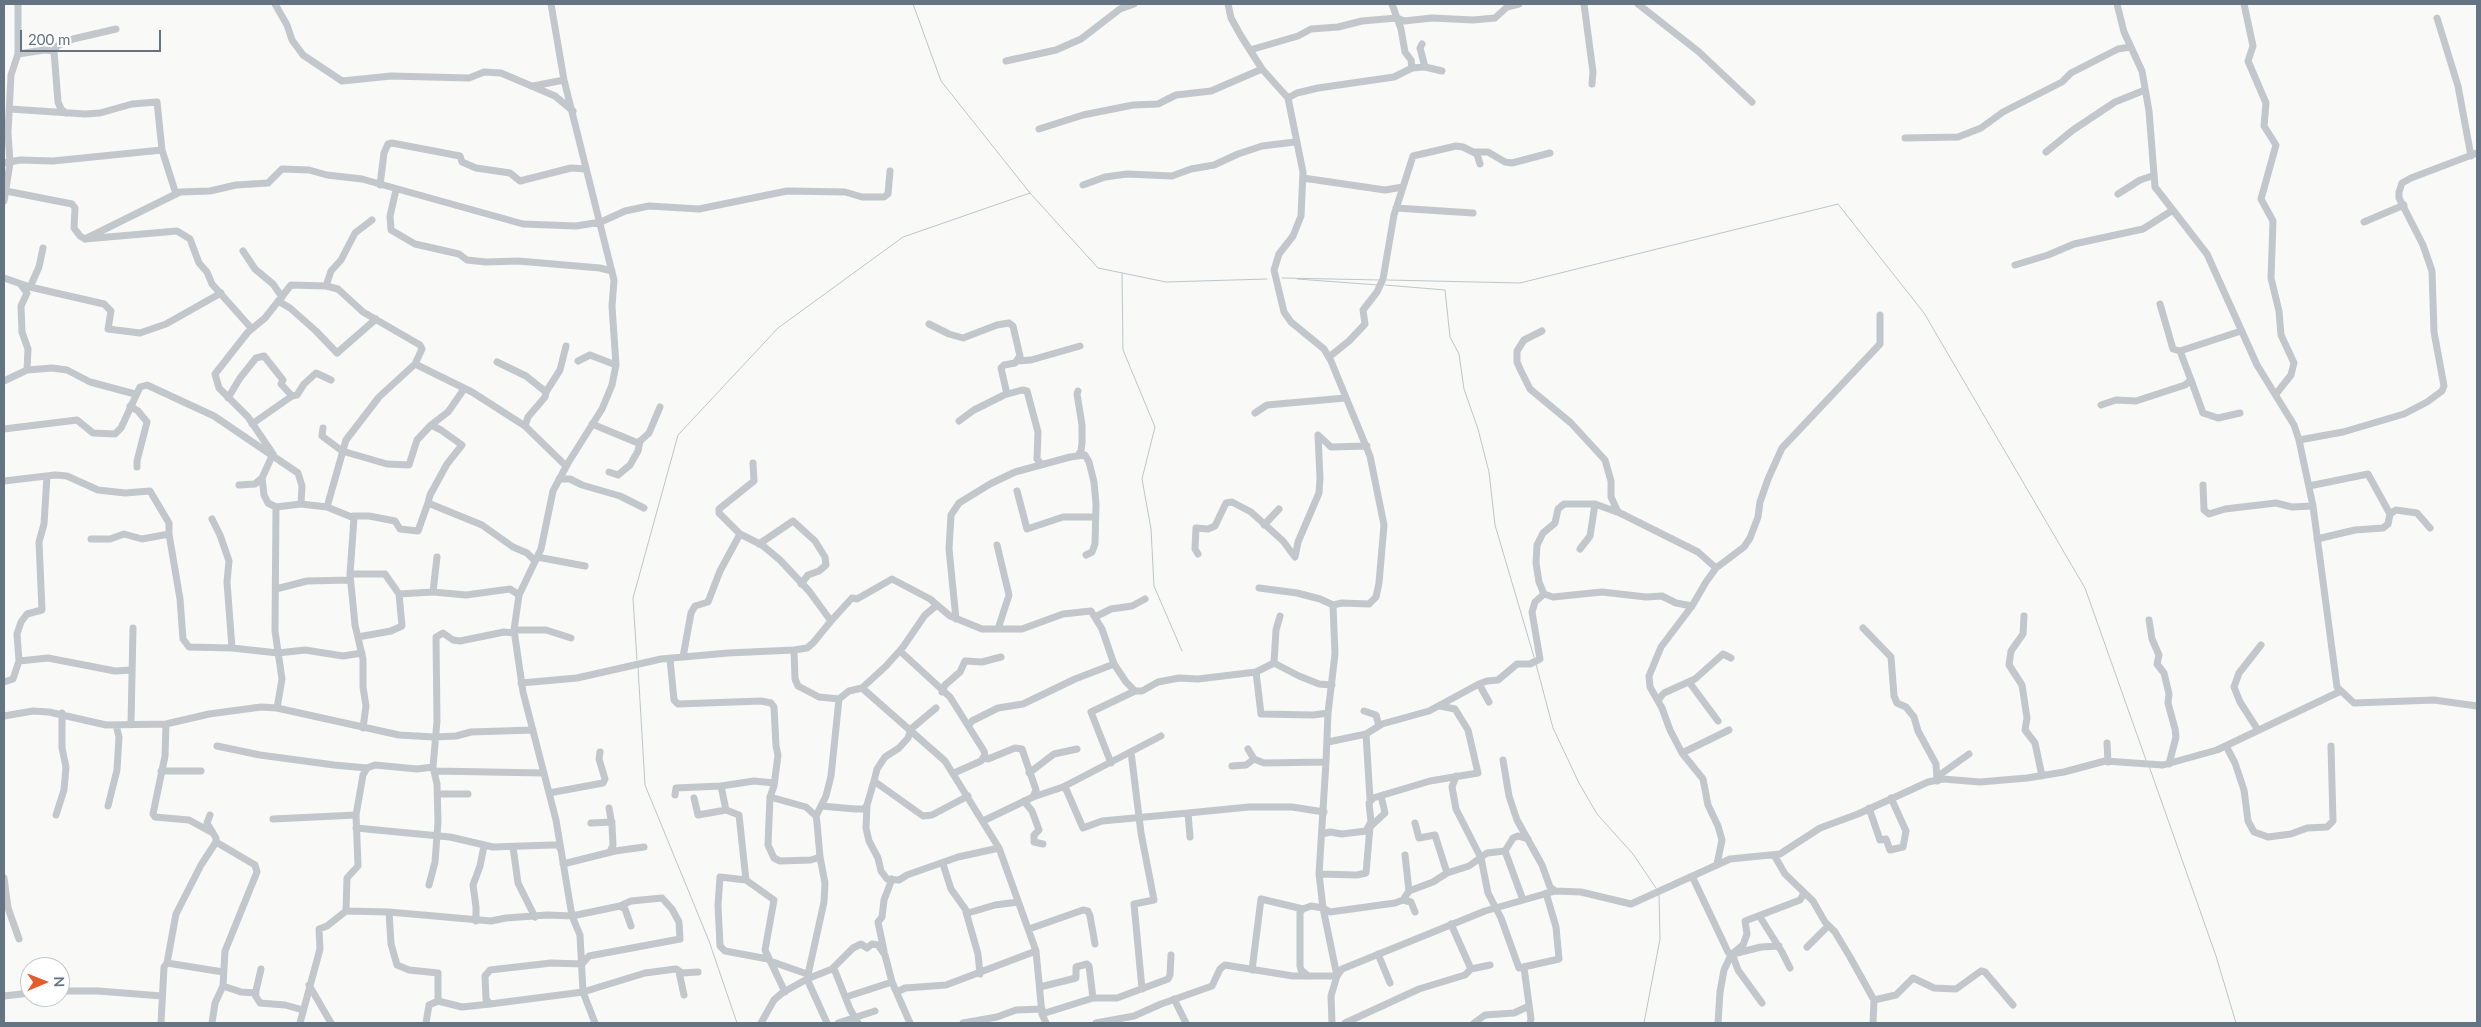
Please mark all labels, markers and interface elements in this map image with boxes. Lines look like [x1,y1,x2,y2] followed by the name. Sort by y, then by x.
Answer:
[22,20,164,52] scale bar
[28,30,70,48] text: 200 m
[20,957,70,1007] north arrow
[51,976,68,987] text: N

